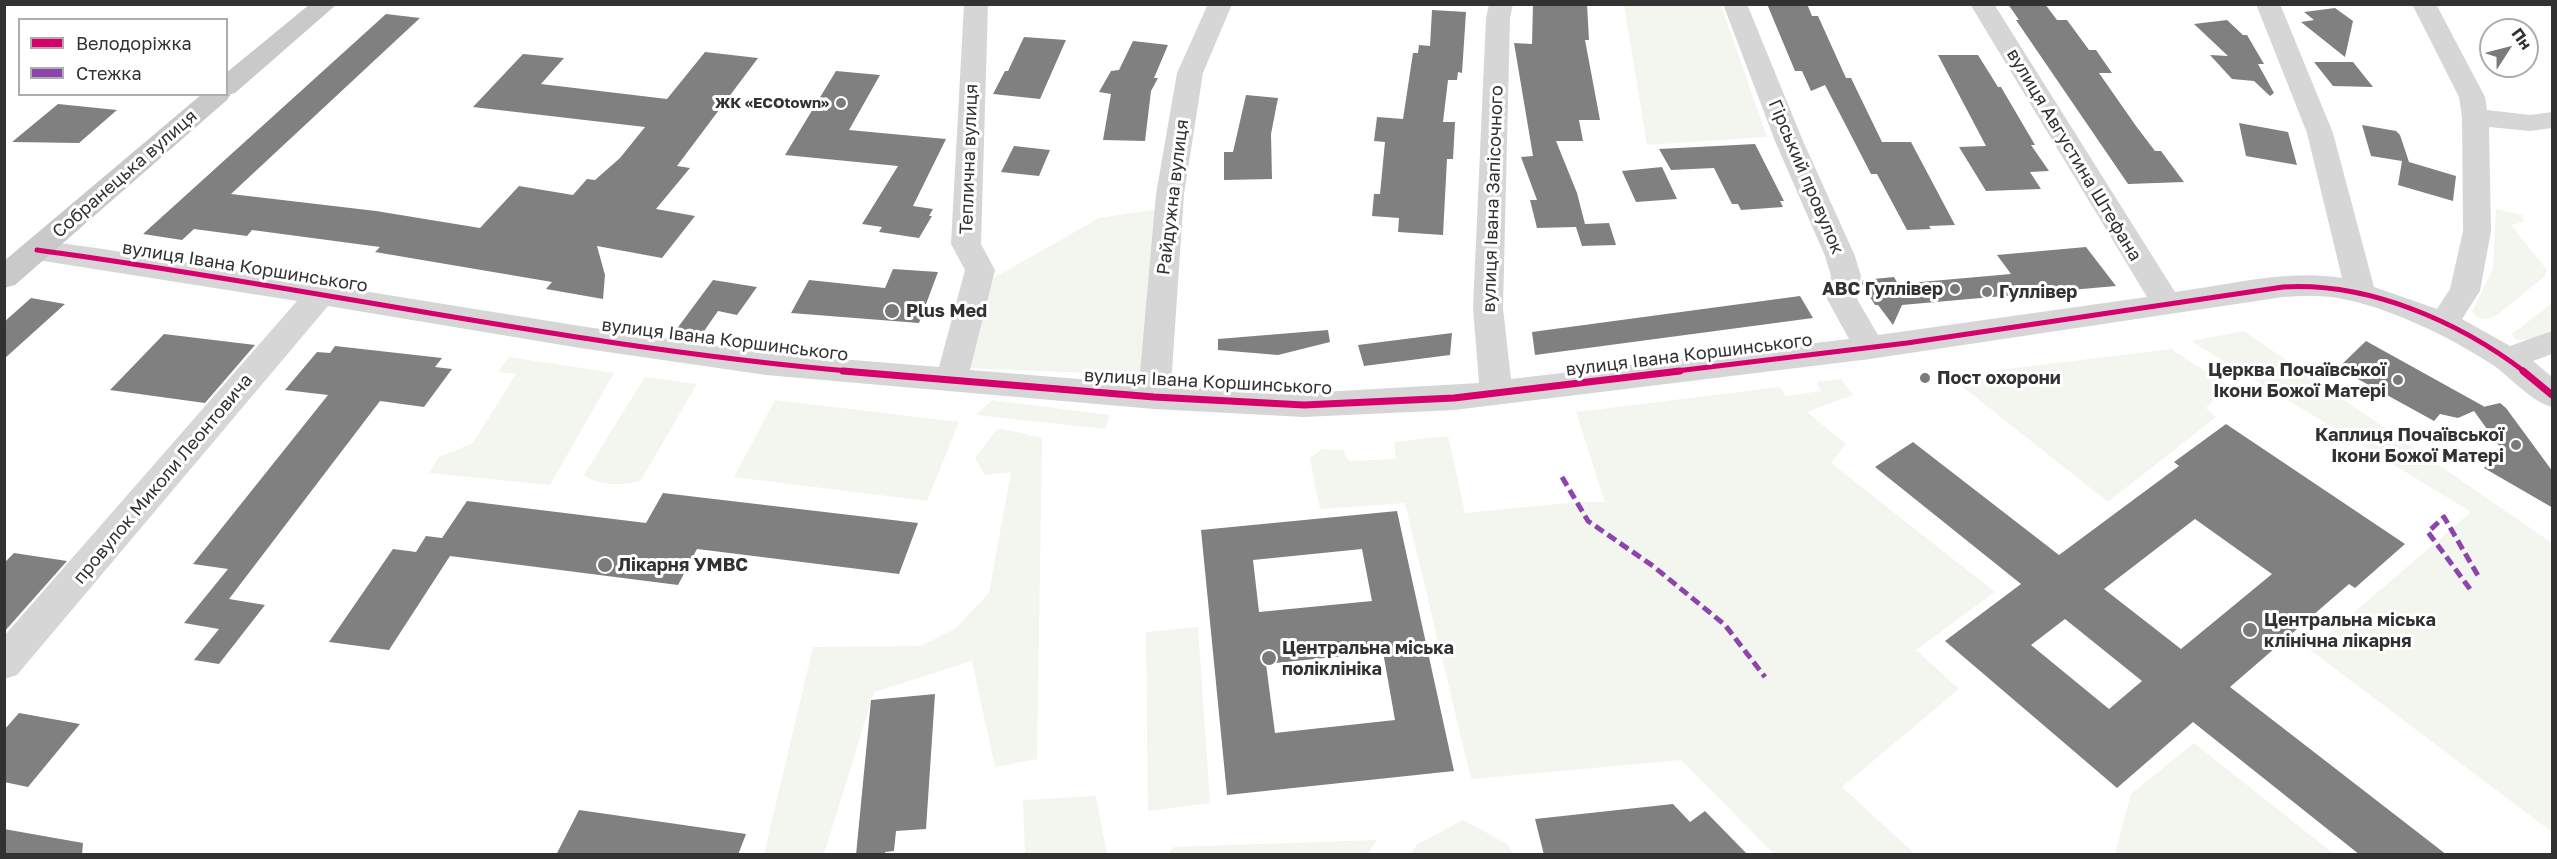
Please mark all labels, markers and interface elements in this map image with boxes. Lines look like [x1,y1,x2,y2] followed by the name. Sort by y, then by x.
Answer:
[18,18,228,96] legend
[2479,18,2539,78] north arrow
[2507,24,2536,53] text: Пн
[76,32,192,54] text: Велодоріжка
[2002,45,2146,265] street label: вулиця Августина Штефана
[76,62,142,84] text: Стежка
[956,83,982,235] street label: Теплична вулиця
[1478,85,1508,313] street label: вулиця Івана Запісочного
[715,94,829,112] place label: ЖК «ECOtown»
[834,96,848,110] marker: ЖК «ECOtown»
[1764,96,1848,258] street label: Гірський провулок
[48,105,202,243] street label: Собранецька вулиця
[1153,118,1193,276] street label: Райдужна вулиця
[121,237,369,297] street label: вулиця Івана Коршинського
[1822,278,1943,300] place label: АВС Гуллівер
[1999,281,2077,303] place label: Гуллівер
[1948,282,1962,296] marker: АВС Гуллівер
[1980,285,1994,299] marker: Гуллівер
[906,300,987,322] place label: Plus Med
[883,302,901,320] marker: Plus Med
[600,314,850,366] street label: вулиця Івана Коршинського
[1564,329,1814,381] street label: вулиця Івана Коршинського
[2208,359,2386,401] place label: Церква Почаївської Ікони Божої Матері
[1083,365,1333,399] street label: вулиця Івана Коршинського
[1937,367,2061,389] place label: Пост охорони
[69,370,257,588] street label: провулок Миколи Леонтовича
[1918,371,1932,385] marker: Пост охорони
[2391,373,2405,387] marker: Церква Почаївської Ікони Божої Матері
[2315,424,2504,466] place label: Каплиця Почаївської Ікони Божої Матері
[2509,438,2523,452] marker: Каплиця Почаївської Ікони Божої Матері
[618,554,748,576] place label: Лікарня УМВС
[596,556,614,574] marker: Лікарня УМВС
[2264,609,2436,652] place label: Центральна міська клінічна лікарня
[2241,621,2259,639] marker: Центральна міська клінічна лікарня
[1282,637,1454,680] place label: Центральна міська поліклініка
[1260,649,1278,667] marker: Центральна міська поліклініка

